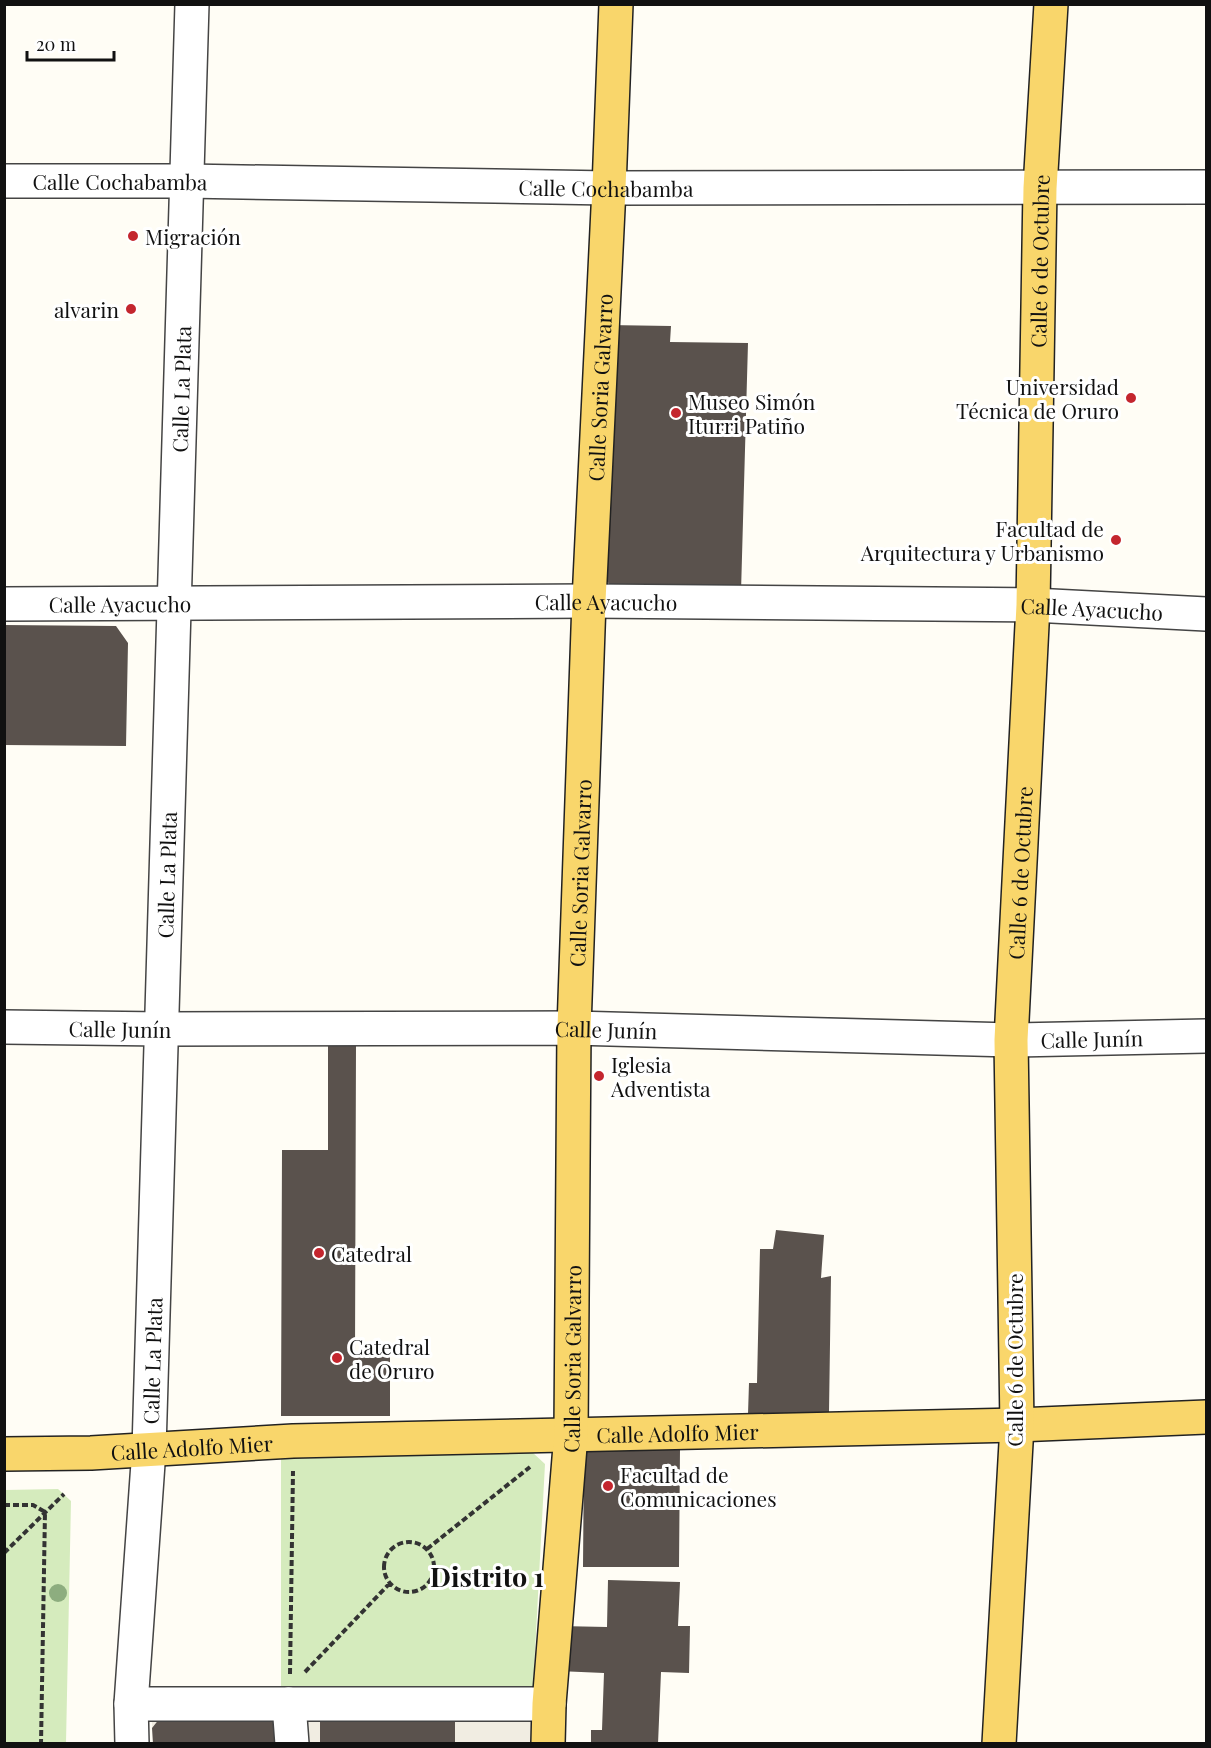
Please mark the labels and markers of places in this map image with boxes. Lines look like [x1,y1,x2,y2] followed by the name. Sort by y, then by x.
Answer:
[145,222,241,250] place label: Migración
[126,229,140,243] marker: Migración
[54,295,119,323] place label: alvarin
[124,302,138,316] marker: alvarin
[956,372,1119,424] place label: Universidad Técnica de Oruro
[688,387,816,439] place label: Museo Simón Iturri Patiño
[1124,391,1138,405] marker: Universidad Técnica de Oruro
[669,406,683,420] marker: Museo Simón Iturri Patiño
[860,514,1104,566] place label: Facultad de Arquitectura y Urbanismo
[1109,533,1123,547] marker: Facultad de Arquitectura y Urbanismo
[610,1050,711,1102] place label: Iglesia Adventista
[592,1069,606,1083] marker: Iglesia Adventista
[331,1239,412,1267] place label: Catedral
[312,1246,326,1260] marker: Catedral
[349,1332,435,1384] place label: Catedral de Oruro
[330,1351,344,1365] marker: Catedral de Oruro
[620,1460,777,1512] place label: Facultad de Comunicaciones
[601,1479,615,1493] marker: Facultad de Comunicaciones

